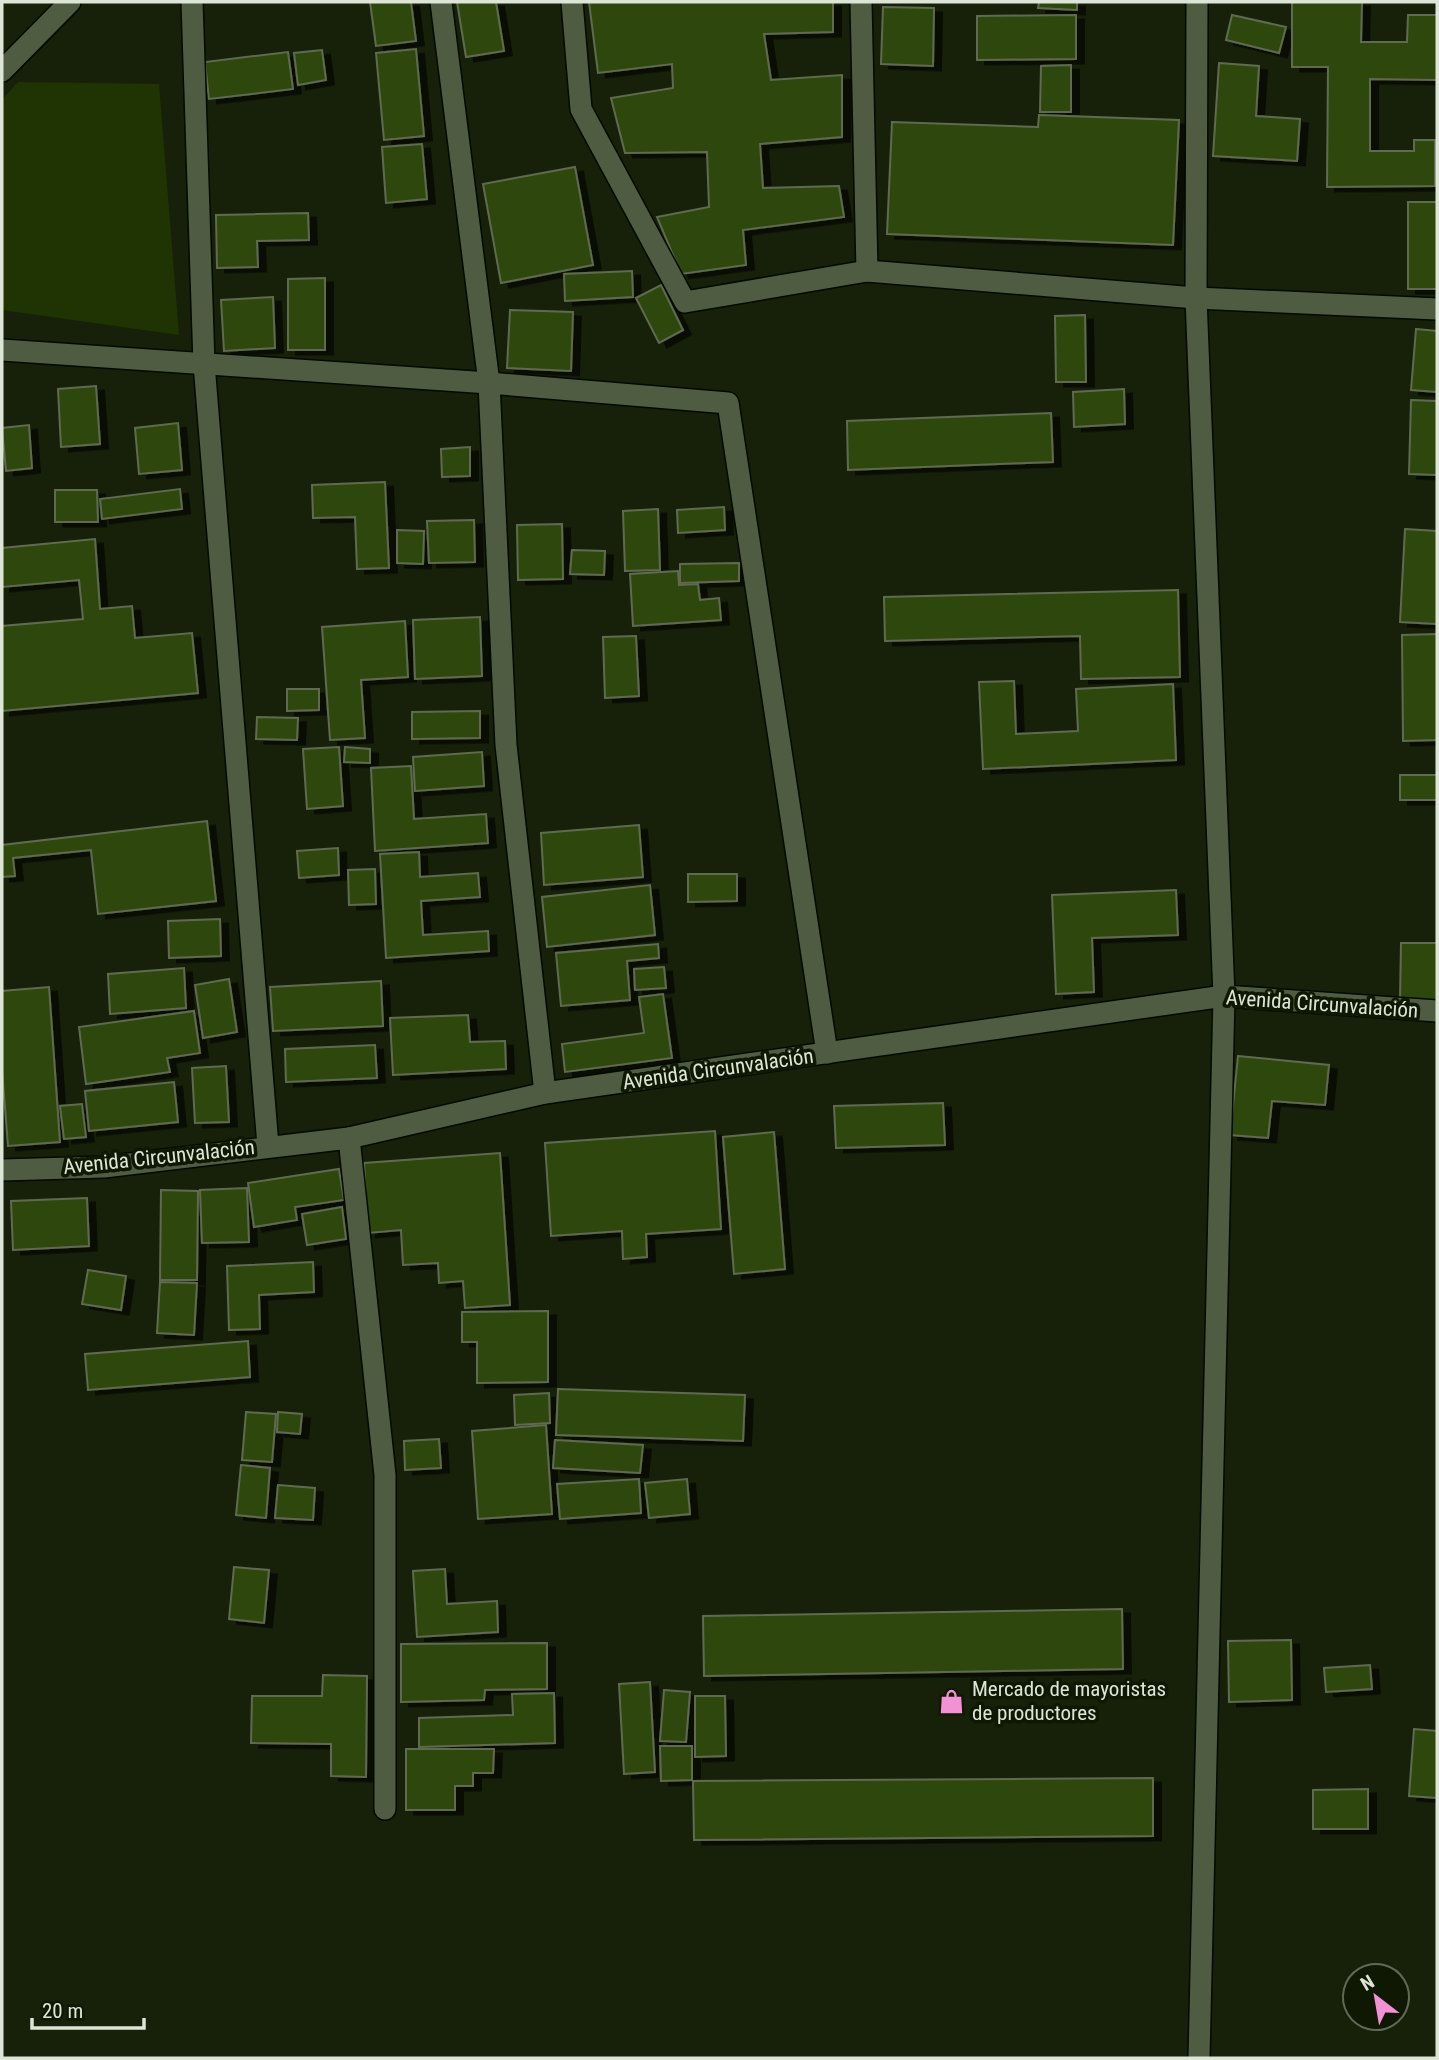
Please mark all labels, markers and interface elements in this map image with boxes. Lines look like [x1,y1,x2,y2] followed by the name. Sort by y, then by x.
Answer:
[1225,985,1419,1023] street label: Avenida Circunvalación
[621,1044,815,1094] street label: Avenida Circunvalación
[62,1135,256,1179] street label: Avenida Circunvalación
[972,1677,1166,1725] place label: Mercado de mayoristas de productores
[938,1687,966,1715] shop icon: Mercado de mayoristas de productores
[1341,1962,1411,2032] north arrow
[1357,1970,1378,1996] text: N
[32,1986,144,2030] scale bar
[42,1999,83,2023] text: 20 m

